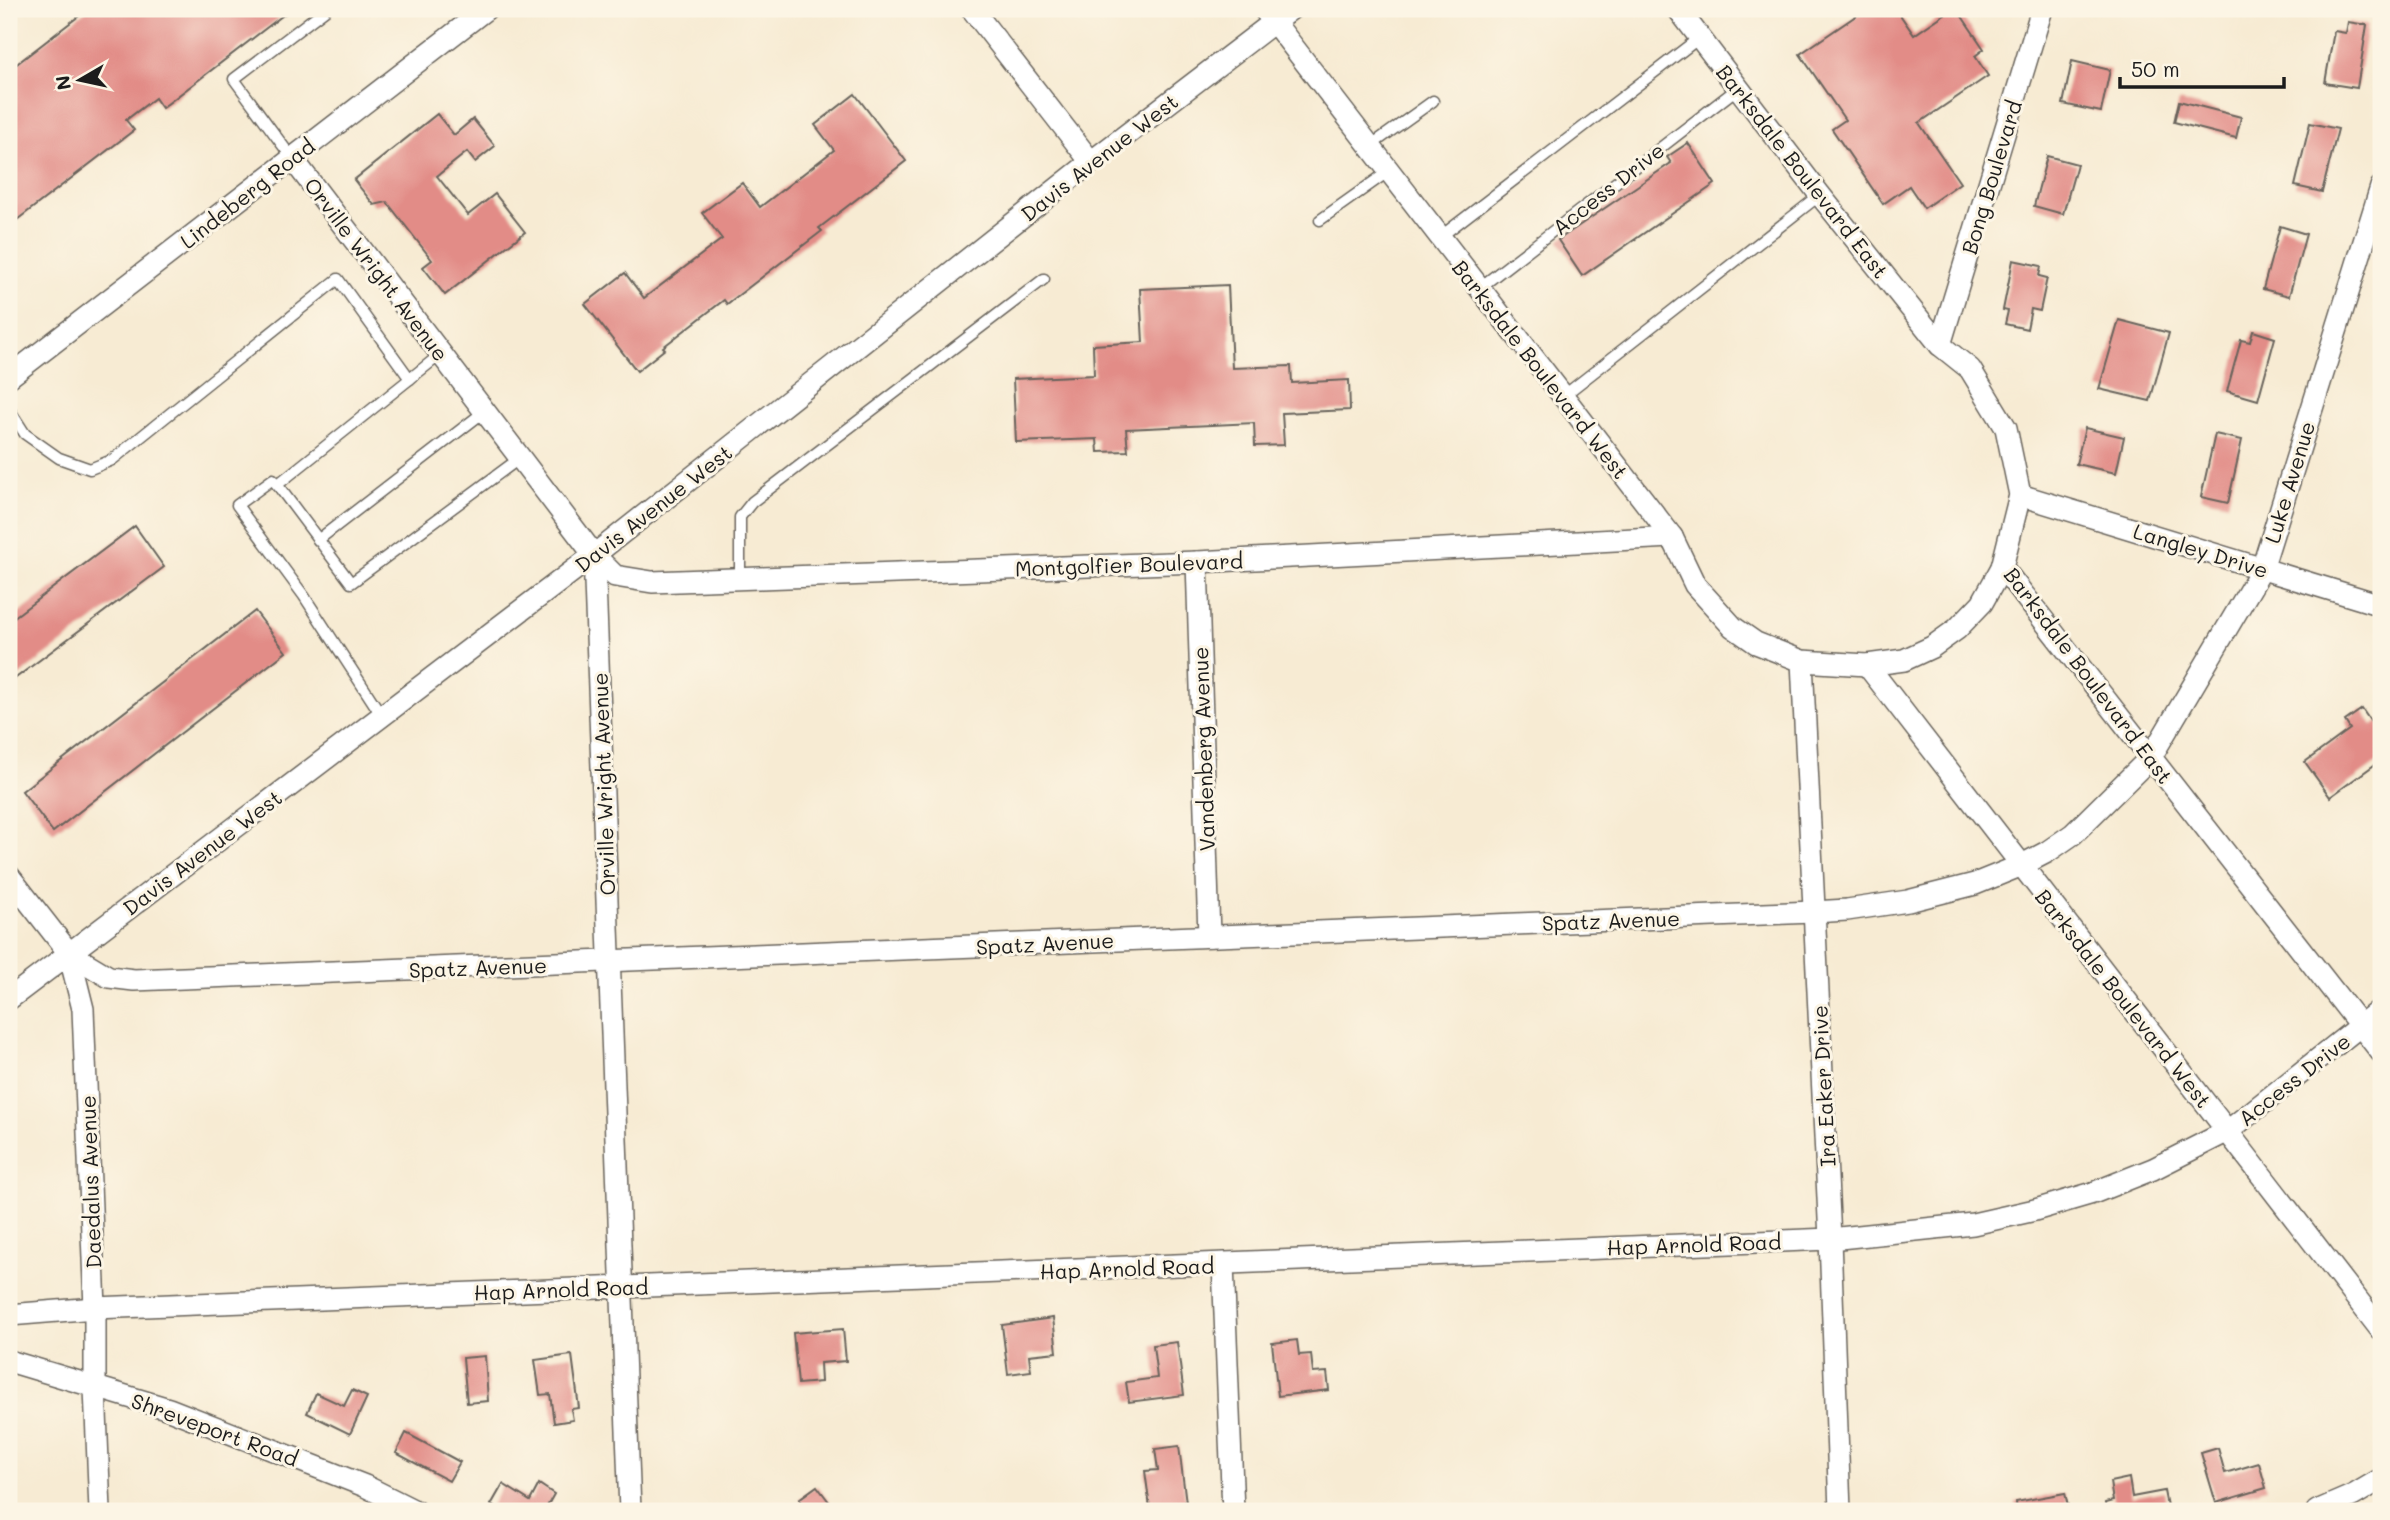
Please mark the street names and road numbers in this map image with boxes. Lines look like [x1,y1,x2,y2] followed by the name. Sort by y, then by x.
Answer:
[1711,59,1895,283] street label: Barksdale Boulevard East
[1015,87,1183,227] street label: Davis Avenue West
[1955,97,2027,257] street label: Bong Boulevard
[174,132,320,254] street label: Lindeberg Road
[1547,136,1669,240] street label: Access Drive
[299,172,455,366] street label: Orville Wright Avenue
[1447,254,1635,484] street label: Barksdale Boulevard West
[2258,418,2320,546] street label: Luke Avenue
[569,438,737,578] street label: Davis Avenue West
[2130,517,2272,583] street label: Langley Drive
[1015,547,1243,581] street label: Montgolfier Boulevard
[1999,561,2179,789] street label: Barksdale Boulevard East
[1186,646,1220,852] street label: Vandenberg Avenue
[586,672,620,896] street label: Orville Wright Avenue
[117,783,287,921] street label: Davis Avenue West
[2030,883,2218,1113] street label: Barksdale Boulevard West
[1541,904,1681,936] street label: Spatz Avenue
[975,926,1115,960] street label: Spatz Avenue
[408,951,548,983] street label: Spatz Avenue
[1805,1005,1841,1167] street label: Ira Eaker Drive
[2233,1027,2355,1131] street label: Access Drive
[73,1095,107,1269] street label: Daedalus Avenue
[1606,1227,1782,1261] street label: Hap Arnold Road
[1039,1251,1215,1285] street label: Hap Arnold Road
[473,1272,649,1306] street label: Hap Arnold Road
[128,1386,302,1472] street label: Shreveport Road

